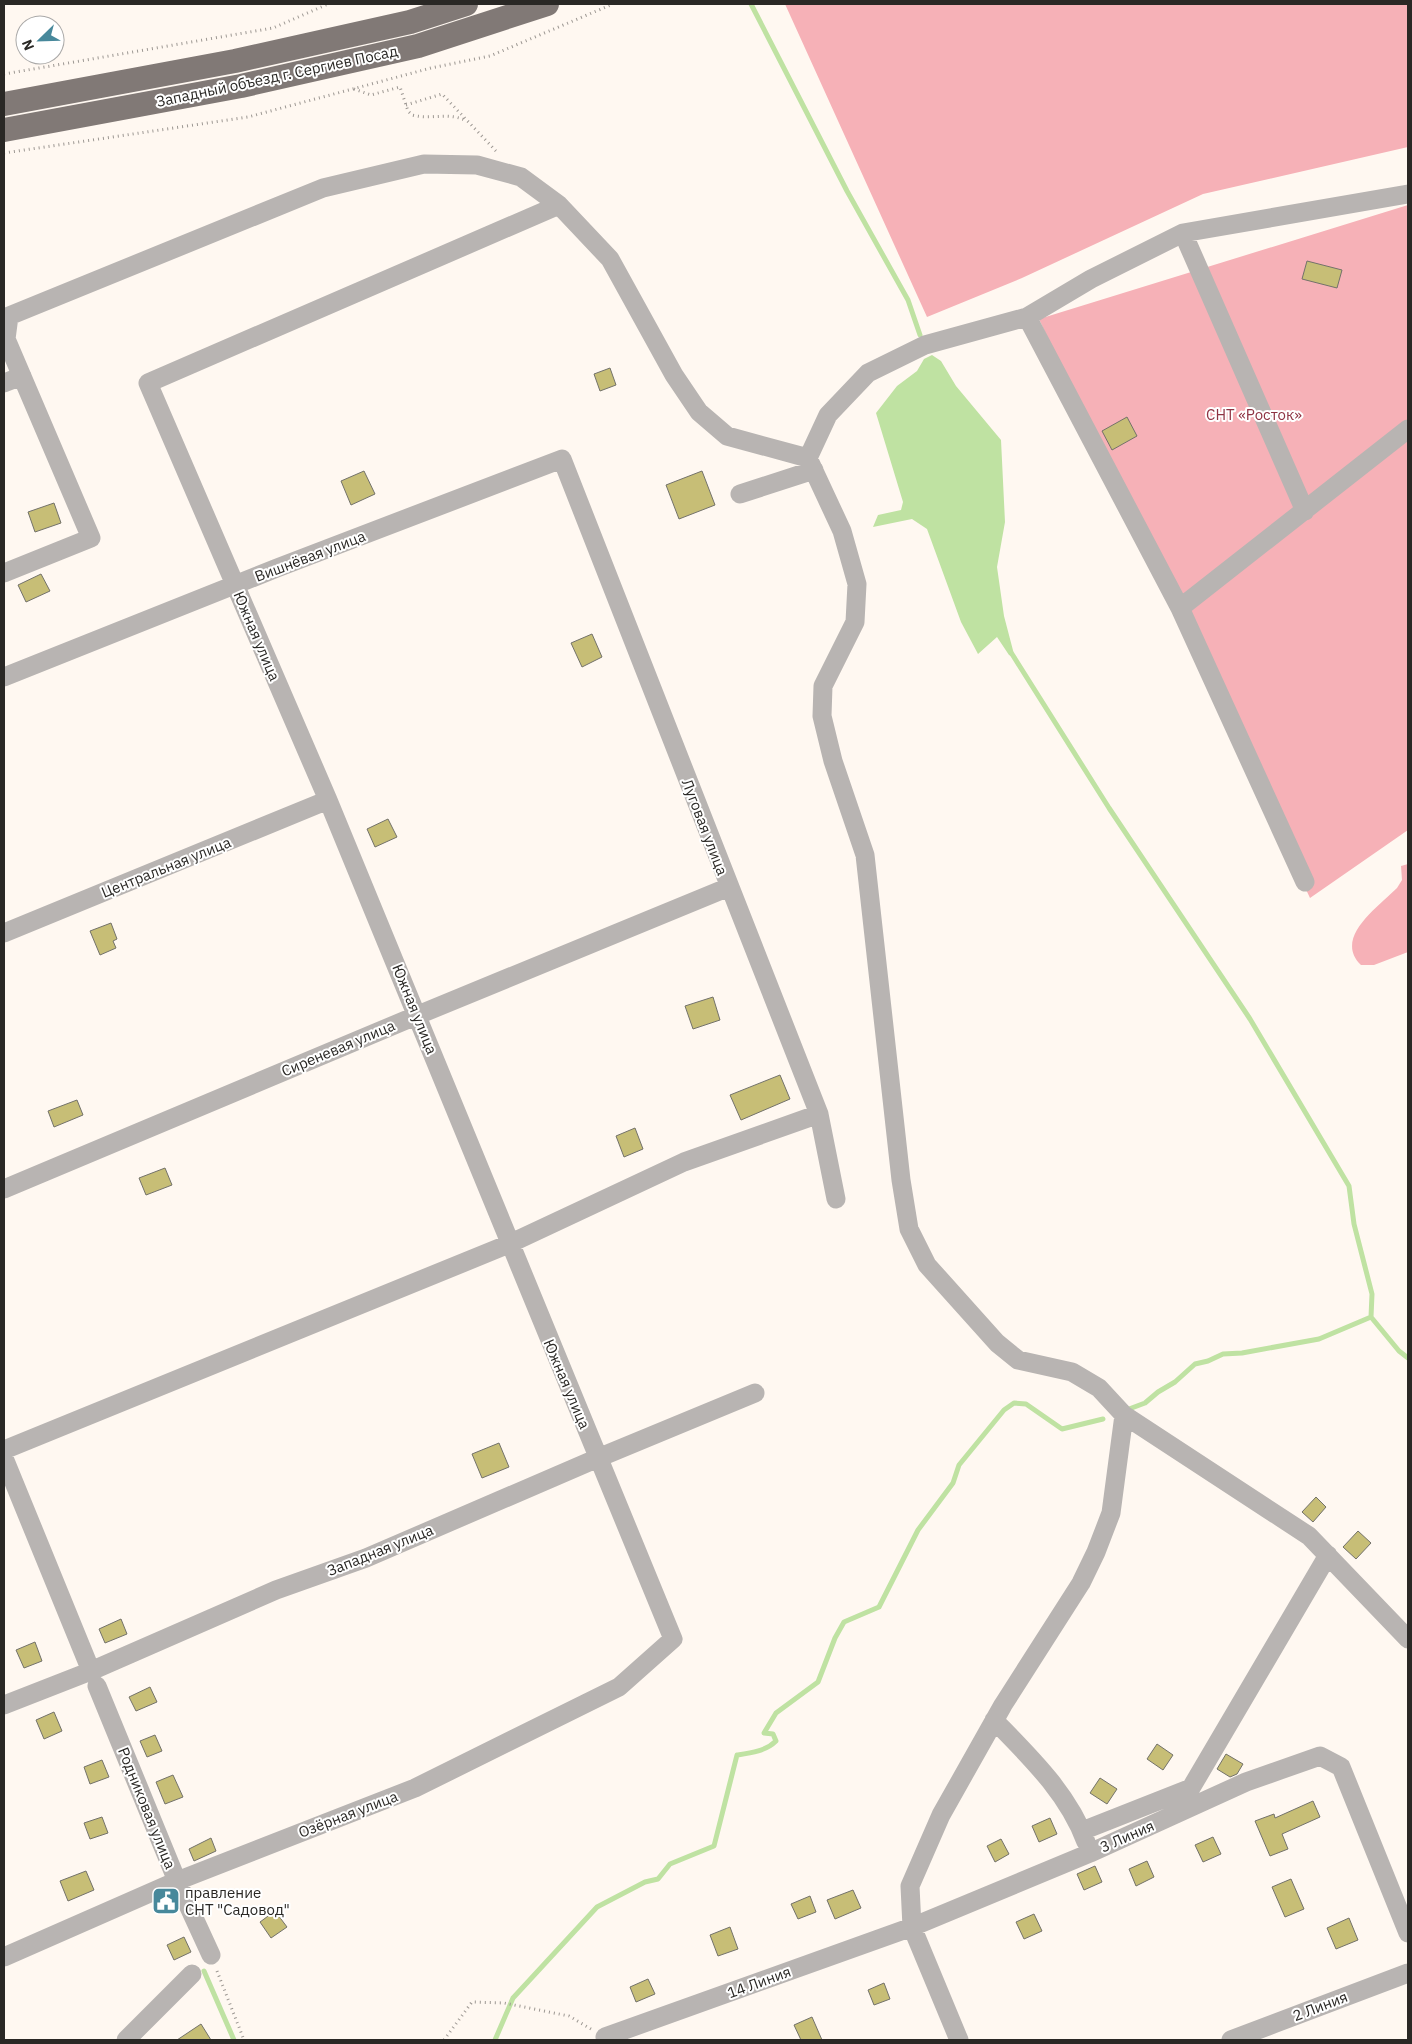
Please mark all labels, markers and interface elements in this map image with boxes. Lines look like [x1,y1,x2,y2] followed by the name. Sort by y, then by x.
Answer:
[15,15,65,65] north arrow
[18,37,38,53] text: N
[154,41,400,111] street label: Западный объезд г. Сергиев Посад
[1206,405,1302,424] park label: СНТ «Росток»
[252,526,368,586] street label: Вишнёвая улица
[230,588,284,684] street label: Южная улица
[678,776,732,878] street label: Луговая улица
[98,832,234,902] street label: Центральная улица
[388,961,442,1057] street label: Южная улица
[278,1016,398,1080] street label: Сиреневая улица
[540,1336,594,1432] street label: Южная улица
[324,1520,436,1580] street label: Западная улица
[114,1744,180,1872] street label: Родниковая улица
[296,1786,400,1842] street label: Озёрная улица
[1097,1816,1157,1856] street label: 3 Линия
[185,1883,290,1919] place label: правление СНТ "Садовод"
[151,1886,181,1916] public building icon: правление СНТ "Садовод"
[725,1962,793,2002] street label: 14 Линия
[1290,1987,1350,2025] street label: 2 Линия

